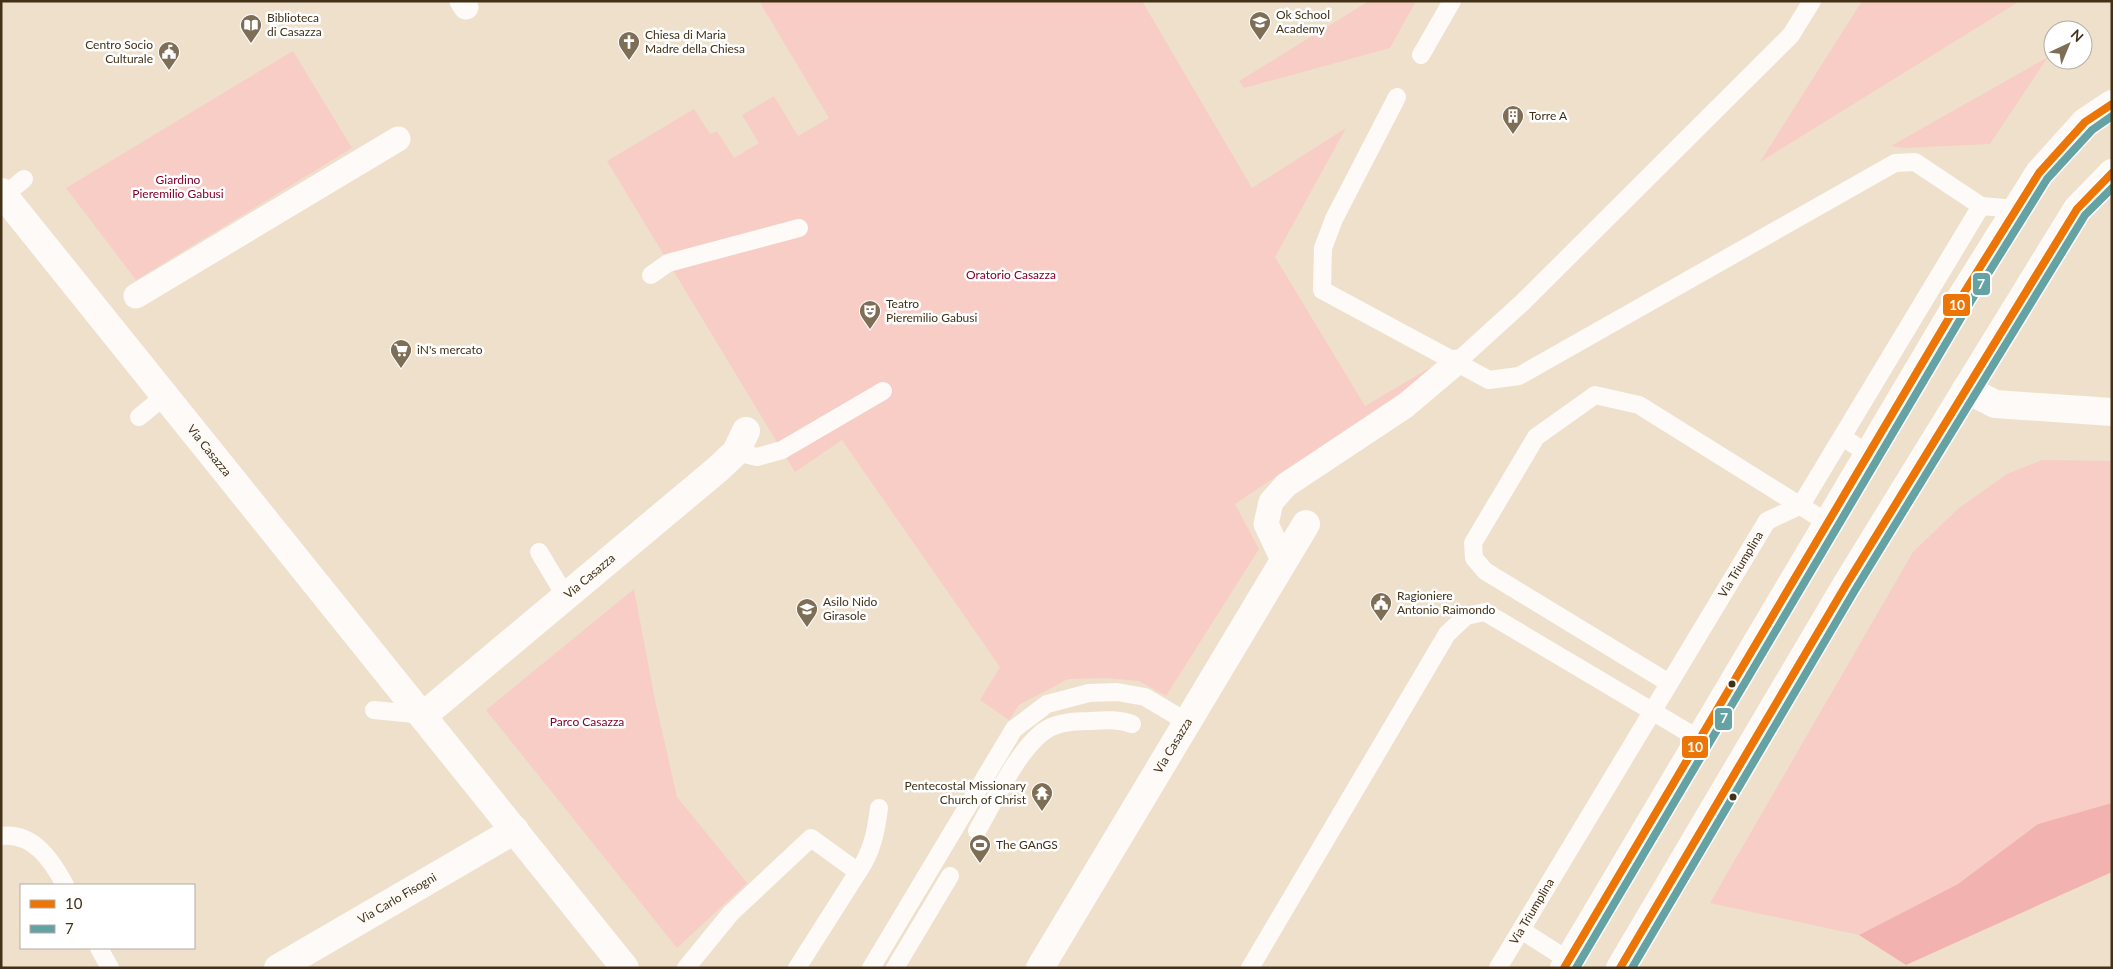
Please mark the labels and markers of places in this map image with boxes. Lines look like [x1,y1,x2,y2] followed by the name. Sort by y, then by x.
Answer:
[1276,7,1330,36] place label: Ok School Academy
[267,10,322,39] place label: Biblioteca di Casazza
[1248,10,1272,41] school or university icon: Ok School Academy
[239,13,263,44] library icon: Biblioteca di Casazza
[645,27,745,56] place label: Chiesa di Maria Madre della Chiesa
[617,30,641,61] church icon: Chiesa di Maria Madre della Chiesa
[85,37,153,66] place label: Centro Socio Culturale
[157,40,181,71] public building icon: Centro Socio Culturale
[1501,104,1525,135] building icon: Torre A
[1529,108,1568,123] place label: Torre A
[886,296,977,325] place label: Teatro Pieremilio Gabusi
[858,299,882,330] theatre icon: Teatro Pieremilio Gabusi
[389,338,413,369] supermarket icon: iN's mercato
[417,342,483,357] place label: iN's mercato
[1397,588,1496,617] place label: Ragioniere Antonio Raimondo
[1369,591,1393,622] public building icon: Ragioniere Antonio Raimondo
[823,594,878,623] place label: Asilo Nido Girasole
[795,597,819,628] school or university icon: Asilo Nido Girasole
[1727,679,1737,689] unlabelled marker
[905,778,1027,807] place label: Pentecostal Missionary Church of Christ
[1030,781,1054,812] temple icon: Pentecostal Missionary Church of Christ
[1728,792,1738,802] unlabelled marker
[968,833,992,864] sports icon: The GAnGS
[996,837,1058,852] place label: The GAnGS

